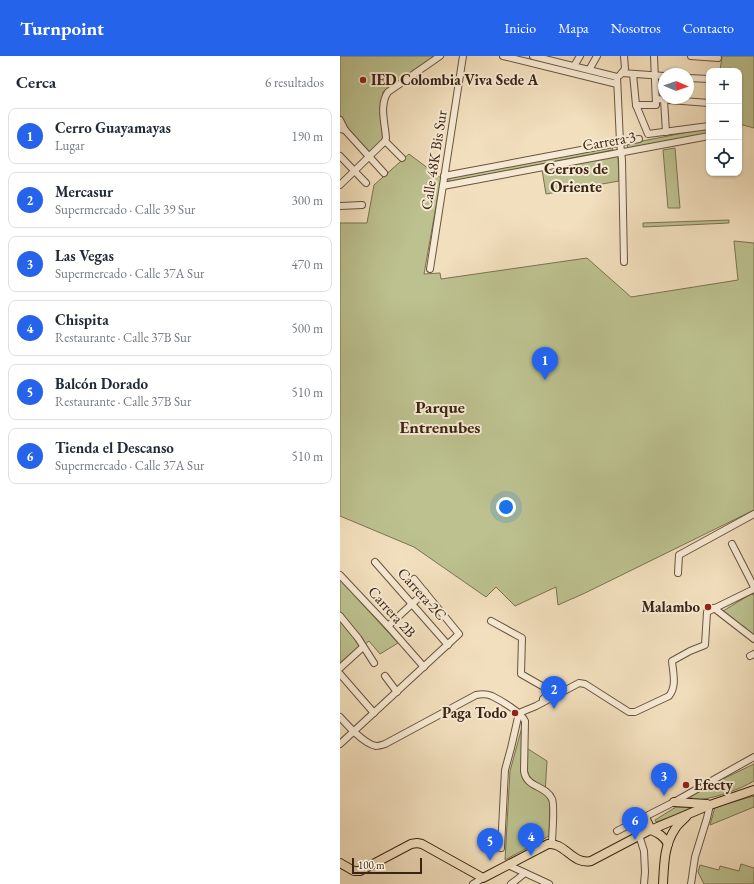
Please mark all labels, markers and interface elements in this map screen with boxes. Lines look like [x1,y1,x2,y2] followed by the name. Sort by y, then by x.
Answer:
[20,16,104,41] text: Turnpoint
[505,19,536,37] text: Inicio
[558,19,589,37] text: Mapa
[611,19,661,37] text: Nosotros
[683,19,734,37] text: Contacto
[658,68,694,104] north arrow
[706,68,742,176] map controls
[706,68,742,104] button: +
[371,70,539,89] place label: IED Colombia Viva Sede A
[16,71,56,93] text: Cerca
[265,74,324,91] text: 6 resultados
[358,75,368,85] marker: IED Colombia Viva Sede A
[706,104,742,140] button: −
[416,109,451,211] street label: Calle 48K Bis Sur
[55,118,171,137] text: Cerro Guayamayas
[581,126,637,155] street label: Carrera 3
[27,128,33,145] text: 1
[292,128,323,145] text: 190 m
[55,137,85,154] text: Lugar
[706,140,742,176] button: locate
[544,158,608,197] district label: Cerros de Oriente
[55,182,113,201] text: Mercasur
[27,192,33,209] text: 2
[292,192,323,209] text: 300 m
[55,201,195,218] text: Supermercado · Calle 39 Sur
[55,246,114,265] text: Las Vegas
[27,256,33,273] text: 3
[292,256,323,273] text: 470 m
[55,265,204,282] text: Supermercado · Calle 37A Sur
[55,310,109,329] text: Chispita
[27,320,33,337] text: 4
[292,320,323,337] text: 500 m
[55,329,191,346] text: Restaurante · Calle 37B Sur
[532,347,558,380] pin: 1
[55,374,148,393] text: Balcón Dorado
[27,384,33,401] text: 5
[292,384,323,401] text: 510 m
[55,393,191,410] text: Restaurante · Calle 37B Sur
[400,396,480,438] district label: Parque Entrenubes
[55,438,174,457] text: Tienda el Descanso
[27,448,33,465] text: 6
[292,448,323,465] text: 510 m
[55,457,204,474] text: Supermercado · Calle 37A Sur
[496,497,516,517] your location
[394,563,451,624] street label: Carrera 2C
[364,582,420,641] street label: Carrera 2B
[642,597,700,616] place label: Malambo
[703,602,713,612] marker: Malambo
[541,676,567,709] pin: 2
[442,703,507,722] place label: Paga Todo
[510,708,520,718] marker: Paga Todo
[651,763,677,796] pin: 3
[694,775,734,794] place label: Efecty
[681,780,691,790] marker: Efecty
[622,807,648,840] pin: 6
[518,823,544,856] pin: 4
[477,828,503,861] pin: 5
[352,856,422,875] scale bar
[358,858,385,872] text: 100 m

